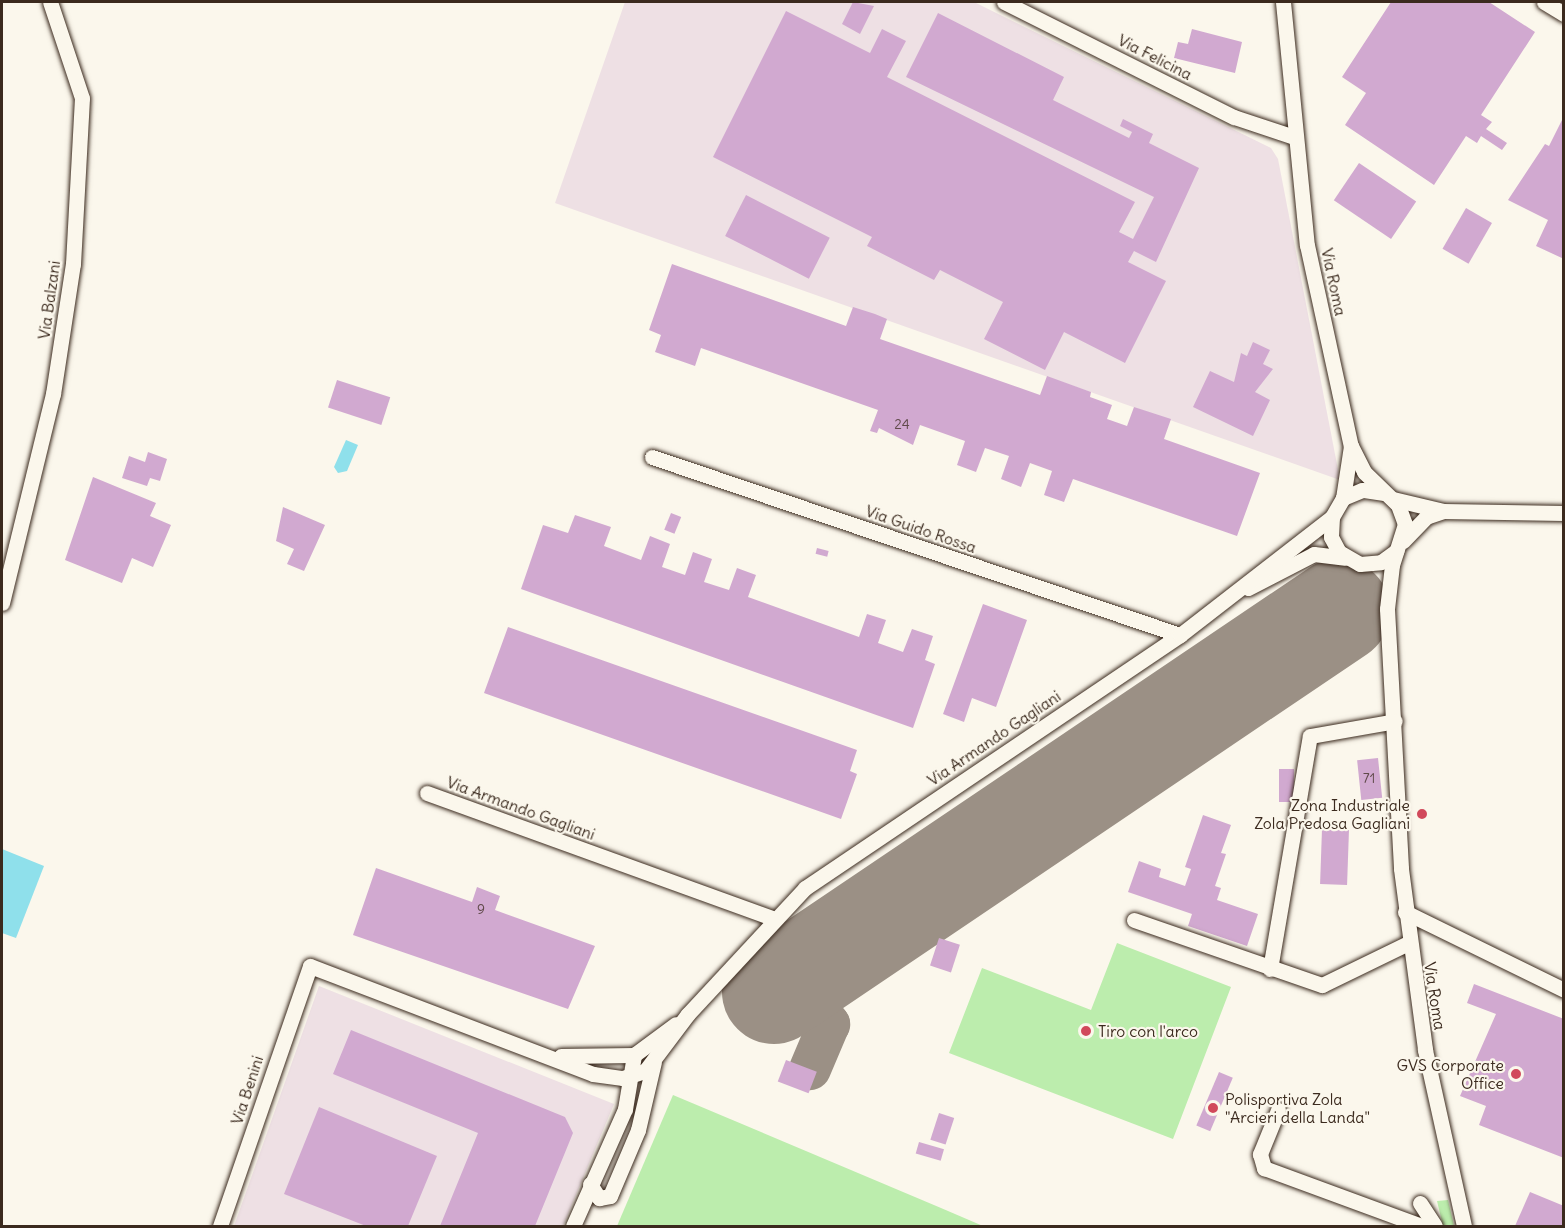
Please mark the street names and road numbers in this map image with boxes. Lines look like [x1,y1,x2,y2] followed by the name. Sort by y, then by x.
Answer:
[1115,30,1195,84] street label: Via Felicina
[1317,246,1351,318] street label: Via Roma
[34,259,64,341] street label: Via Balzani
[863,501,979,557] street label: Via Guido Rossa
[924,686,1064,790] street label: Via Armando Gagliani
[444,772,598,844] street label: Via Armando Gagliani
[1420,961,1450,1031] street label: Via Roma
[227,1053,267,1127] street label: Via Benini

